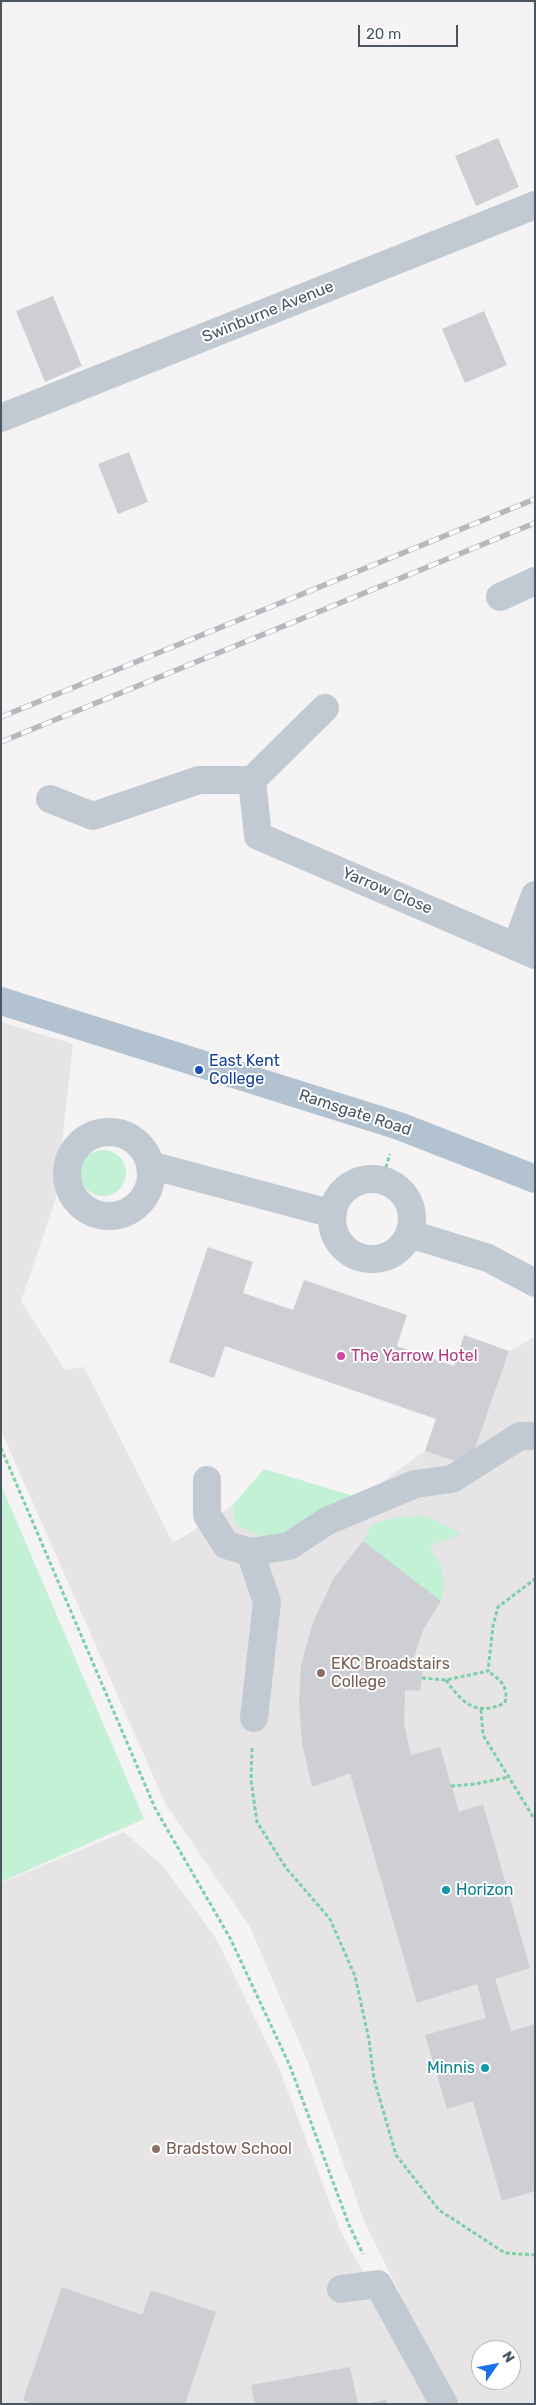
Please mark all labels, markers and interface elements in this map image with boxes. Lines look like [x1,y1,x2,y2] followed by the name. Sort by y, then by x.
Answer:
[361,15,461,47] scale bar
[366,25,401,43] text: 20 m
[199,277,337,347] street label: Swinburne Avenue
[339,863,435,919] street label: Yarrow Close
[209,1051,280,1089] place label: East Kent College
[193,1064,205,1076] marker: East Kent College
[296,1086,414,1140] street label: Ramsgate Road
[351,1346,478,1366] place label: The Yarrow Hotel
[335,1350,347,1362] marker: The Yarrow Hotel
[331,1654,450,1692] place label: EKC Broadstairs College
[315,1667,327,1679] marker: EKC Broadstairs College
[456,1880,513,1900] place label: Horizon
[440,1884,452,1896] marker: Horizon
[427,2058,475,2078] place label: Minnis
[479,2062,491,2074] marker: Minnis
[166,2139,292,2159] place label: Bradstow School
[150,2143,162,2155] marker: Bradstow School
[471,2340,521,2390] north arrow
[498,2348,518,2366] text: N

